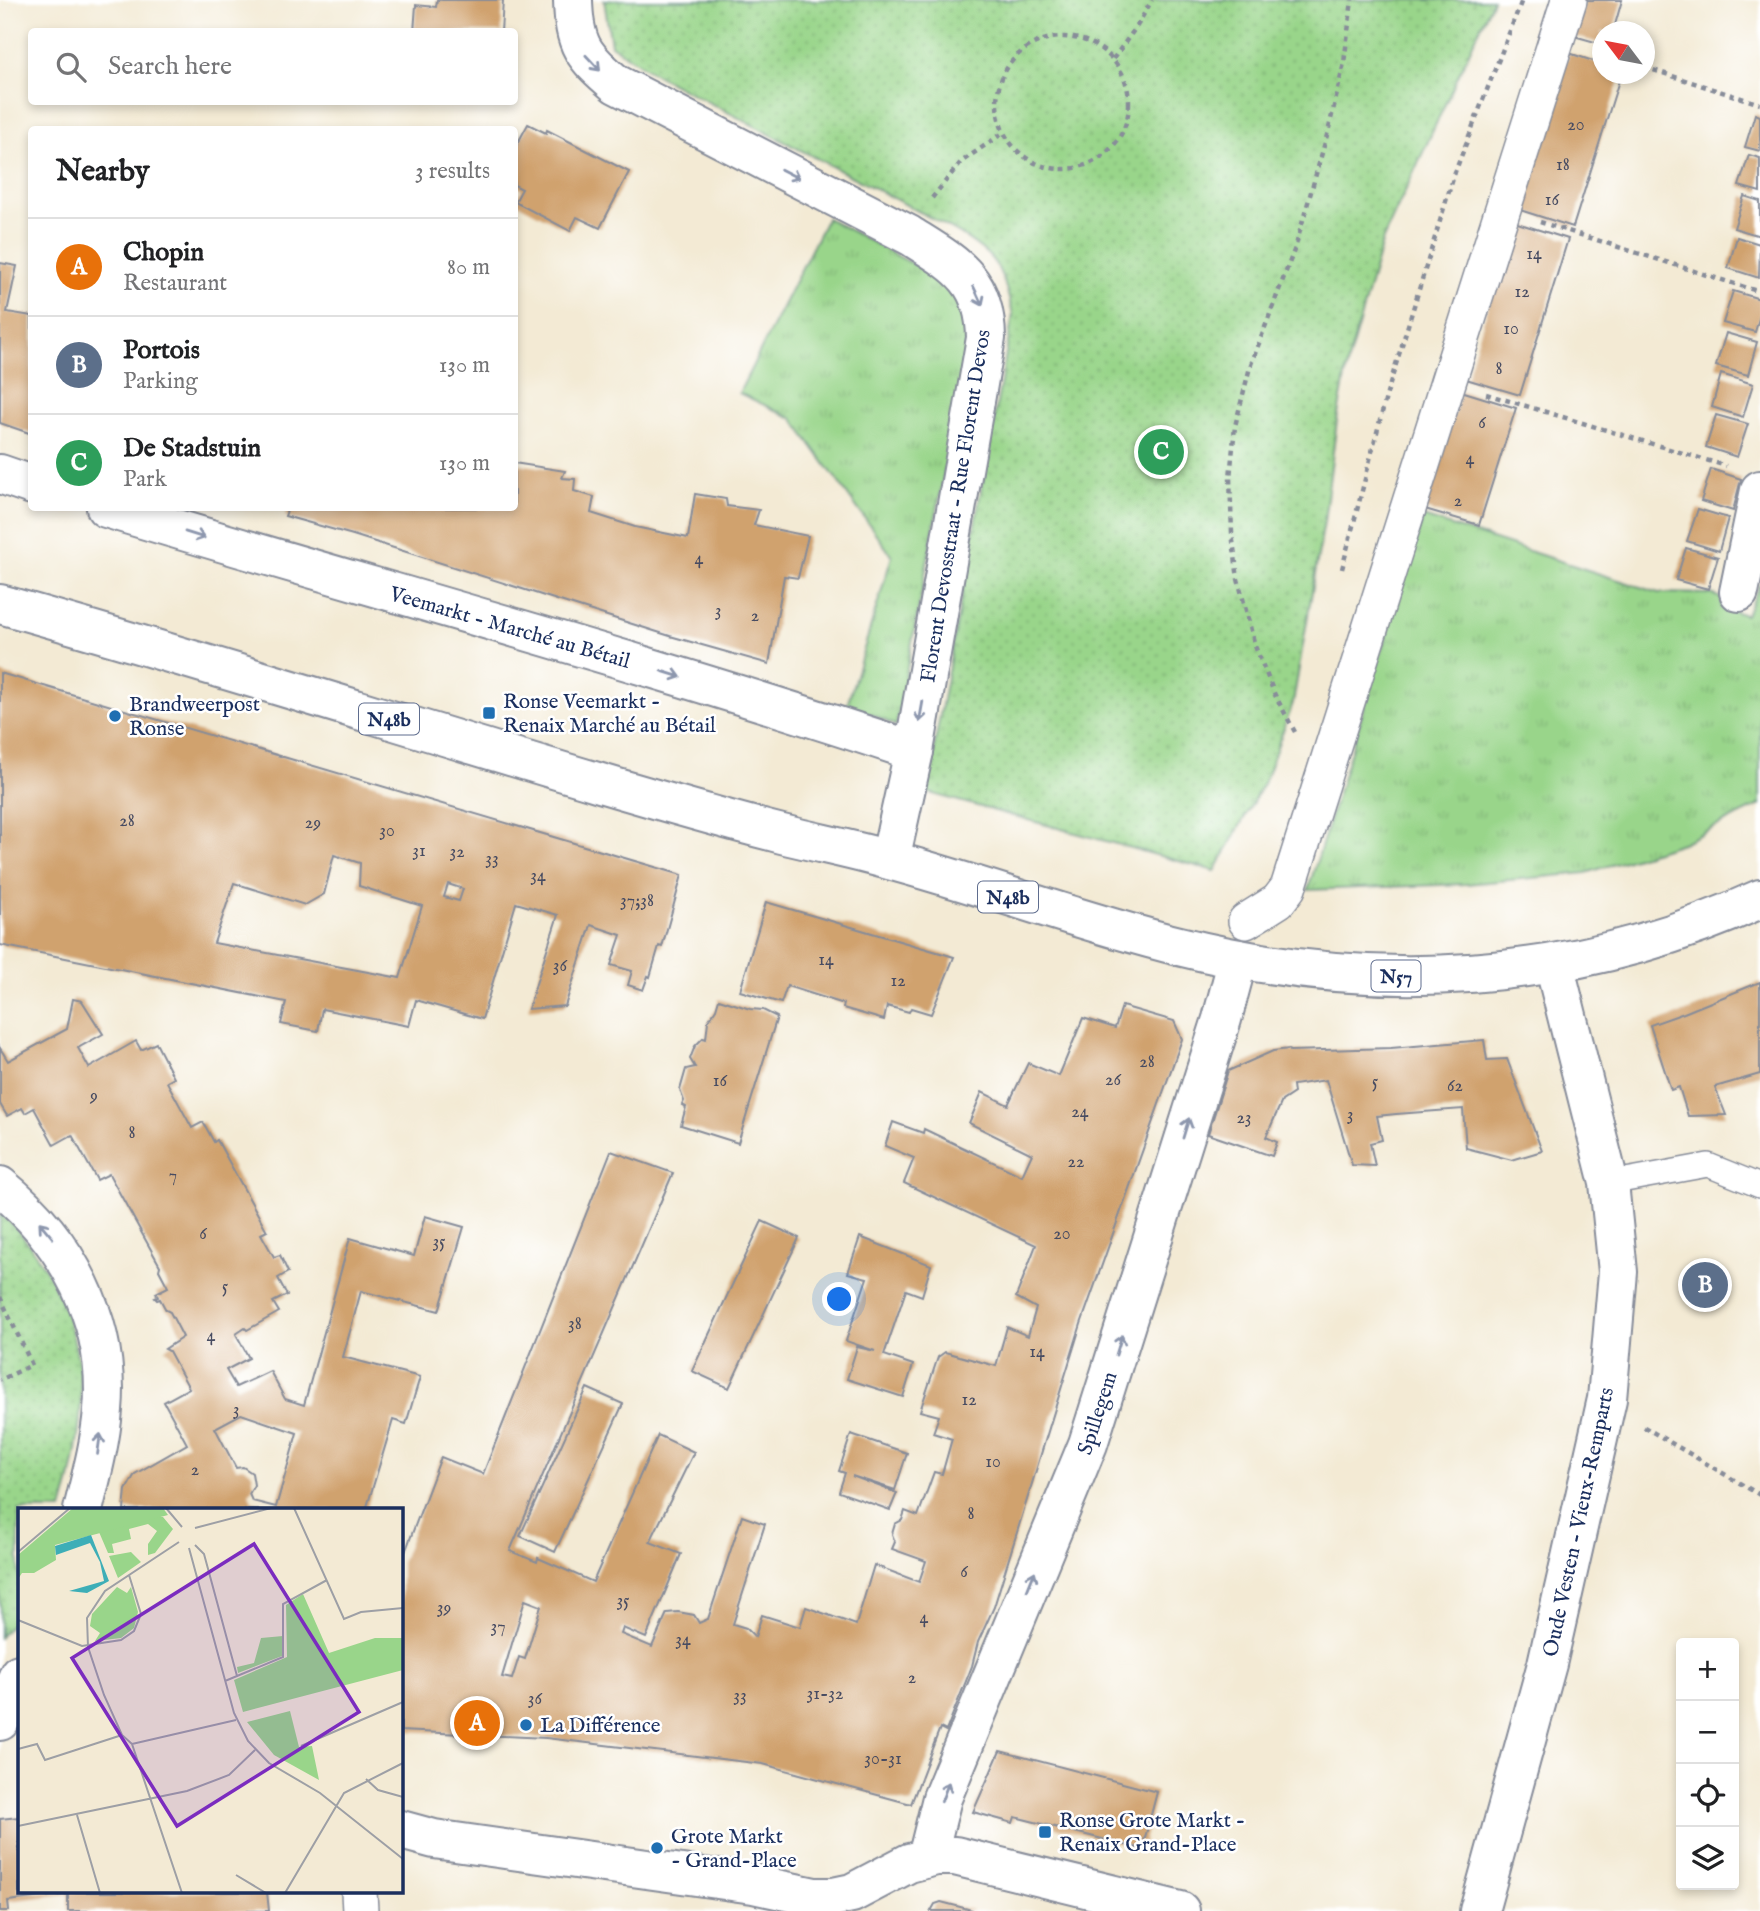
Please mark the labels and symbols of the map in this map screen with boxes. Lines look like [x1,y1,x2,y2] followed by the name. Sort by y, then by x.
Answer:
[1592,21,1655,84] north arrow
[584,53,601,71] one-way arrow
[1567,114,1585,137] house number: 20
[1556,154,1570,177] house number: 18
[779,168,800,181] one-way arrow
[1545,189,1560,212] house number: 16
[1526,243,1542,266] house number: 14
[1514,281,1530,304] house number: 12
[972,285,985,306] one-way arrow
[1503,318,1519,341] house number: 10
[915,328,998,685] street label: Florent Devosstraat - Rue Florent Devos
[1495,358,1503,381] house number: 8
[1478,412,1486,435] house number: 6
[1138,426,1184,478] pin: C
[1466,448,1475,471] house number: 4
[1454,490,1462,513] house number: 2
[183,529,205,542] one-way arrow
[695,548,704,571] house number: 4
[385,581,633,676] street label: Veemarkt - Marché au Bétail
[715,600,721,623] house number: 3
[751,605,759,628] house number: 2
[660,669,682,682] one-way arrow
[503,689,716,740] place label: Ronse Veemarkt - Renaix Marché au Bétail
[129,692,260,743] place label: Brandweerpost Ronse
[913,700,927,723] one-way arrow
[359,704,419,734] road number: N48b
[481,705,497,721] marker: Ronse Veemarkt - Renaix Marché au Bétail
[107,708,123,724] marker: Brandweerpost Ronse
[119,810,135,833] house number: 28
[305,812,321,835] house number: 29
[379,820,395,843] house number: 30
[412,840,426,863] house number: 31
[449,841,465,864] house number: 32
[485,848,499,871] house number: 33
[530,865,546,888] house number: 34
[978,882,1038,912] road number: N48b
[620,890,654,913] house number: 37;38
[818,949,834,972] house number: 14
[553,955,568,978] house number: 36
[1372,960,1420,992] road number: N57
[890,970,906,993] house number: 12
[1139,1051,1155,1074] house number: 28
[1105,1069,1121,1092] house number: 26
[713,1070,728,1093] house number: 16
[1372,1071,1379,1094] house number: 5
[1447,1075,1463,1098] house number: 62
[89,1085,98,1108] house number: 9
[1071,1101,1089,1124] house number: 24
[1347,1104,1353,1127] house number: 3
[1236,1107,1252,1130] house number: 23
[1181,1117,1194,1139] one-way arrow
[128,1122,136,1145] house number: 8
[1068,1151,1084,1174] house number: 22
[169,1165,177,1188] house number: 7
[38,1222,54,1240] one-way arrow
[199,1223,207,1246] house number: 6
[1053,1223,1071,1246] house number: 20
[432,1231,446,1254] house number: 35
[1682,1259,1728,1311] pin: B
[222,1276,229,1299] house number: 5
[822,1282,856,1316] your location
[568,1313,582,1336] house number: 38
[207,1325,216,1348] house number: 4
[1113,1335,1126,1357] one-way arrow
[1029,1341,1045,1364] house number: 14
[1072,1368,1125,1459] street label: Spillegem
[1538,1385,1621,1659] street label: Oude Vesten - Vieux-Remparts
[961,1389,977,1412] house number: 12
[233,1399,239,1422] house number: 3
[92,1433,105,1456] one-way arrow
[985,1451,1001,1474] house number: 10
[191,1459,199,1482] house number: 2
[967,1503,975,1526] house number: 8
[18,1508,402,1894] inset map
[960,1561,968,1584] house number: 6
[1026,1571,1039,1593] one-way arrow
[616,1590,630,1613] house number: 35
[437,1597,451,1620] house number: 39
[920,1607,929,1630] house number: 4
[490,1616,506,1639] house number: 37
[675,1629,691,1652] house number: 34
[908,1667,916,1690] house number: 2
[807,1683,843,1706] house number: 31-32
[733,1685,747,1708] house number: 33
[528,1688,543,1711] house number: 36
[454,1697,500,1749] pin: A
[540,1713,661,1740] place label: La Différence
[518,1717,534,1733] marker: La Différence
[864,1748,902,1771] house number: 30-31
[940,1781,952,1803] one-way arrow
[1059,1808,1245,1859] place label: Ronse Grote Markt - Renaix Grand-Place
[671,1824,797,1875] place label: Grote Markt - Grand-Place
[1037,1824,1053,1840] marker: Ronse Grote Markt - Renaix Grand-Place
[649,1840,665,1856] marker: Grote Markt - Grand-Place

